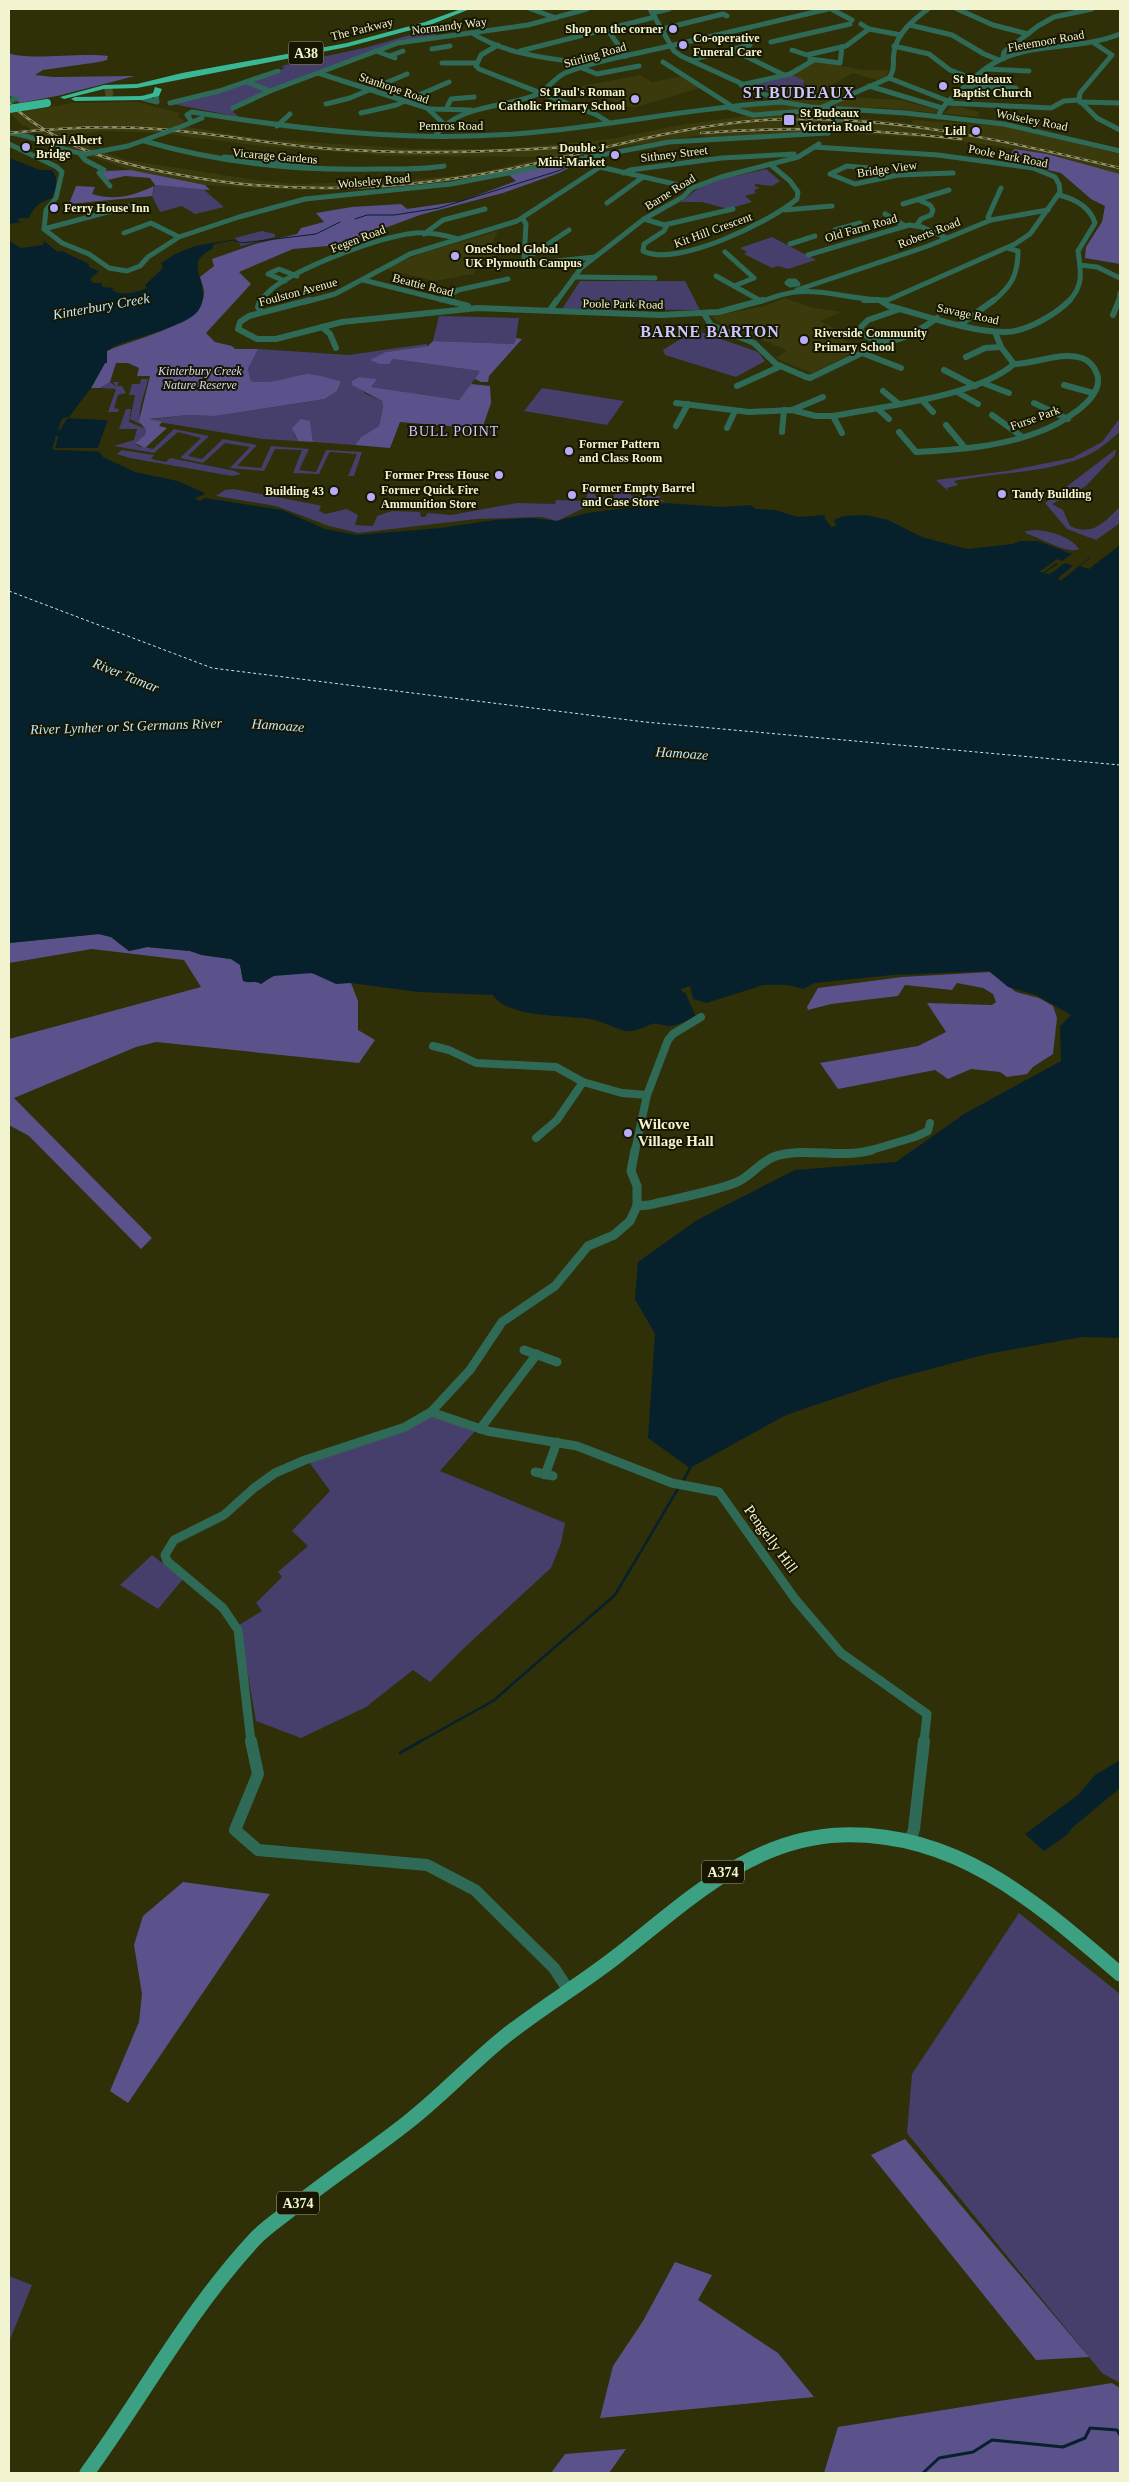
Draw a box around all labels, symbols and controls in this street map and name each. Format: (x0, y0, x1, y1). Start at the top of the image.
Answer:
street label: Normandy Way (411, 14, 487, 38)
street label: The Parkway (329, 15, 395, 43)
place label: Shop on the corner (565, 22, 664, 36)
marker: Shop on the corner (667, 23, 679, 35)
street label: Fletemoor Road (1007, 27, 1085, 55)
place label: Co-operative Funeral Care (693, 31, 762, 59)
street label: Stirling Road (562, 39, 628, 71)
marker: Co-operative Funeral Care (677, 39, 689, 51)
road number: A38 (288, 42, 324, 64)
street label: Stanhope Road (357, 69, 431, 107)
place label: St Budeaux Baptist Church (953, 72, 1032, 100)
marker: St Budeaux Baptist Church (937, 80, 949, 92)
district label: ST BUDEAUX (743, 84, 855, 101)
place label: St Paul's Roman Catholic Primary School (498, 85, 626, 113)
marker: St Paul's Roman Catholic Primary School (629, 93, 641, 105)
place label: St Budeaux Victoria Road (800, 106, 872, 134)
street label: Wolseley Road (995, 106, 1069, 134)
marker: St Budeaux Victoria Road (782, 113, 796, 127)
street label: Pemros Road (419, 119, 483, 133)
place label: Lidl (945, 124, 967, 138)
marker: Lidl (970, 125, 982, 137)
place label: Royal Albert Bridge (36, 133, 102, 161)
marker: Royal Albert Bridge (20, 141, 32, 153)
place label: Double J Mini-Market (538, 141, 605, 169)
street label: Poole Park Road (967, 141, 1049, 171)
street label: Sithney Street (640, 143, 709, 165)
street label: Vicarage Gardens (232, 145, 319, 167)
marker: Double J Mini-Market (609, 149, 621, 161)
street label: Bridge View (856, 158, 918, 180)
street label: Wolseley Road (337, 171, 411, 191)
street label: Barne Road (642, 171, 698, 213)
place label: Ferry House Inn (64, 201, 150, 215)
marker: Ferry House Inn (48, 202, 60, 214)
street label: Kit Hill Crescent (672, 209, 755, 251)
street label: Old Farm Road (823, 211, 899, 245)
street label: Roberts Road (896, 215, 962, 251)
street label: Fegen Road (329, 222, 387, 256)
place label: OneSchool Global UK Plymouth Campus (465, 242, 582, 270)
marker: OneSchool Global UK Plymouth Campus (449, 250, 461, 262)
street label: Beattie Road (391, 271, 455, 299)
street label: Foulston Avenue (257, 275, 339, 309)
water label: Kinterbury Creek (51, 290, 151, 323)
street label: Poole Park Road (583, 296, 663, 312)
street label: Savage Road (936, 301, 1000, 327)
district label: BARNE BARTON (640, 323, 780, 340)
place label: Riverside Community Primary School (814, 326, 927, 354)
marker: Riverside Community Primary School (798, 334, 810, 346)
park label: Kinterbury Creek Nature Reserve (157, 364, 243, 392)
street label: Furse Park (1008, 403, 1062, 433)
district label: BULL POINT (409, 424, 499, 439)
place label: Former Pattern and Class Room (579, 437, 662, 465)
marker: Former Pattern and Class Room (563, 445, 575, 457)
place label: Former Press House (385, 468, 490, 482)
marker: Former Press House (493, 469, 505, 481)
place label: Former Empty Barrel and Case Store (582, 481, 696, 509)
place label: Former Quick Fire Ammunition Store (381, 483, 479, 511)
place label: Building 43 (265, 484, 324, 498)
marker: Building 43 (328, 485, 340, 497)
place label: Tandy Building (1012, 487, 1091, 501)
marker: Tandy Building (996, 488, 1008, 500)
marker: Former Empty Barrel and Case Store (566, 489, 578, 501)
marker: Former Quick Fire Ammunition Store (365, 491, 377, 503)
water label: River Tamar (90, 655, 162, 696)
water label: River Lynher or St Germans River (29, 716, 223, 737)
water label: Hamoaze (250, 716, 305, 735)
water label: Hamoaze (654, 744, 709, 763)
place label: Wilcove Village Hall (638, 1116, 714, 1149)
marker: Wilcove Village Hall (622, 1127, 634, 1139)
street label: Pengelly Hill (741, 1502, 801, 1576)
road number: A374 (702, 1860, 744, 1884)
road number: A374 (277, 2192, 319, 2214)

